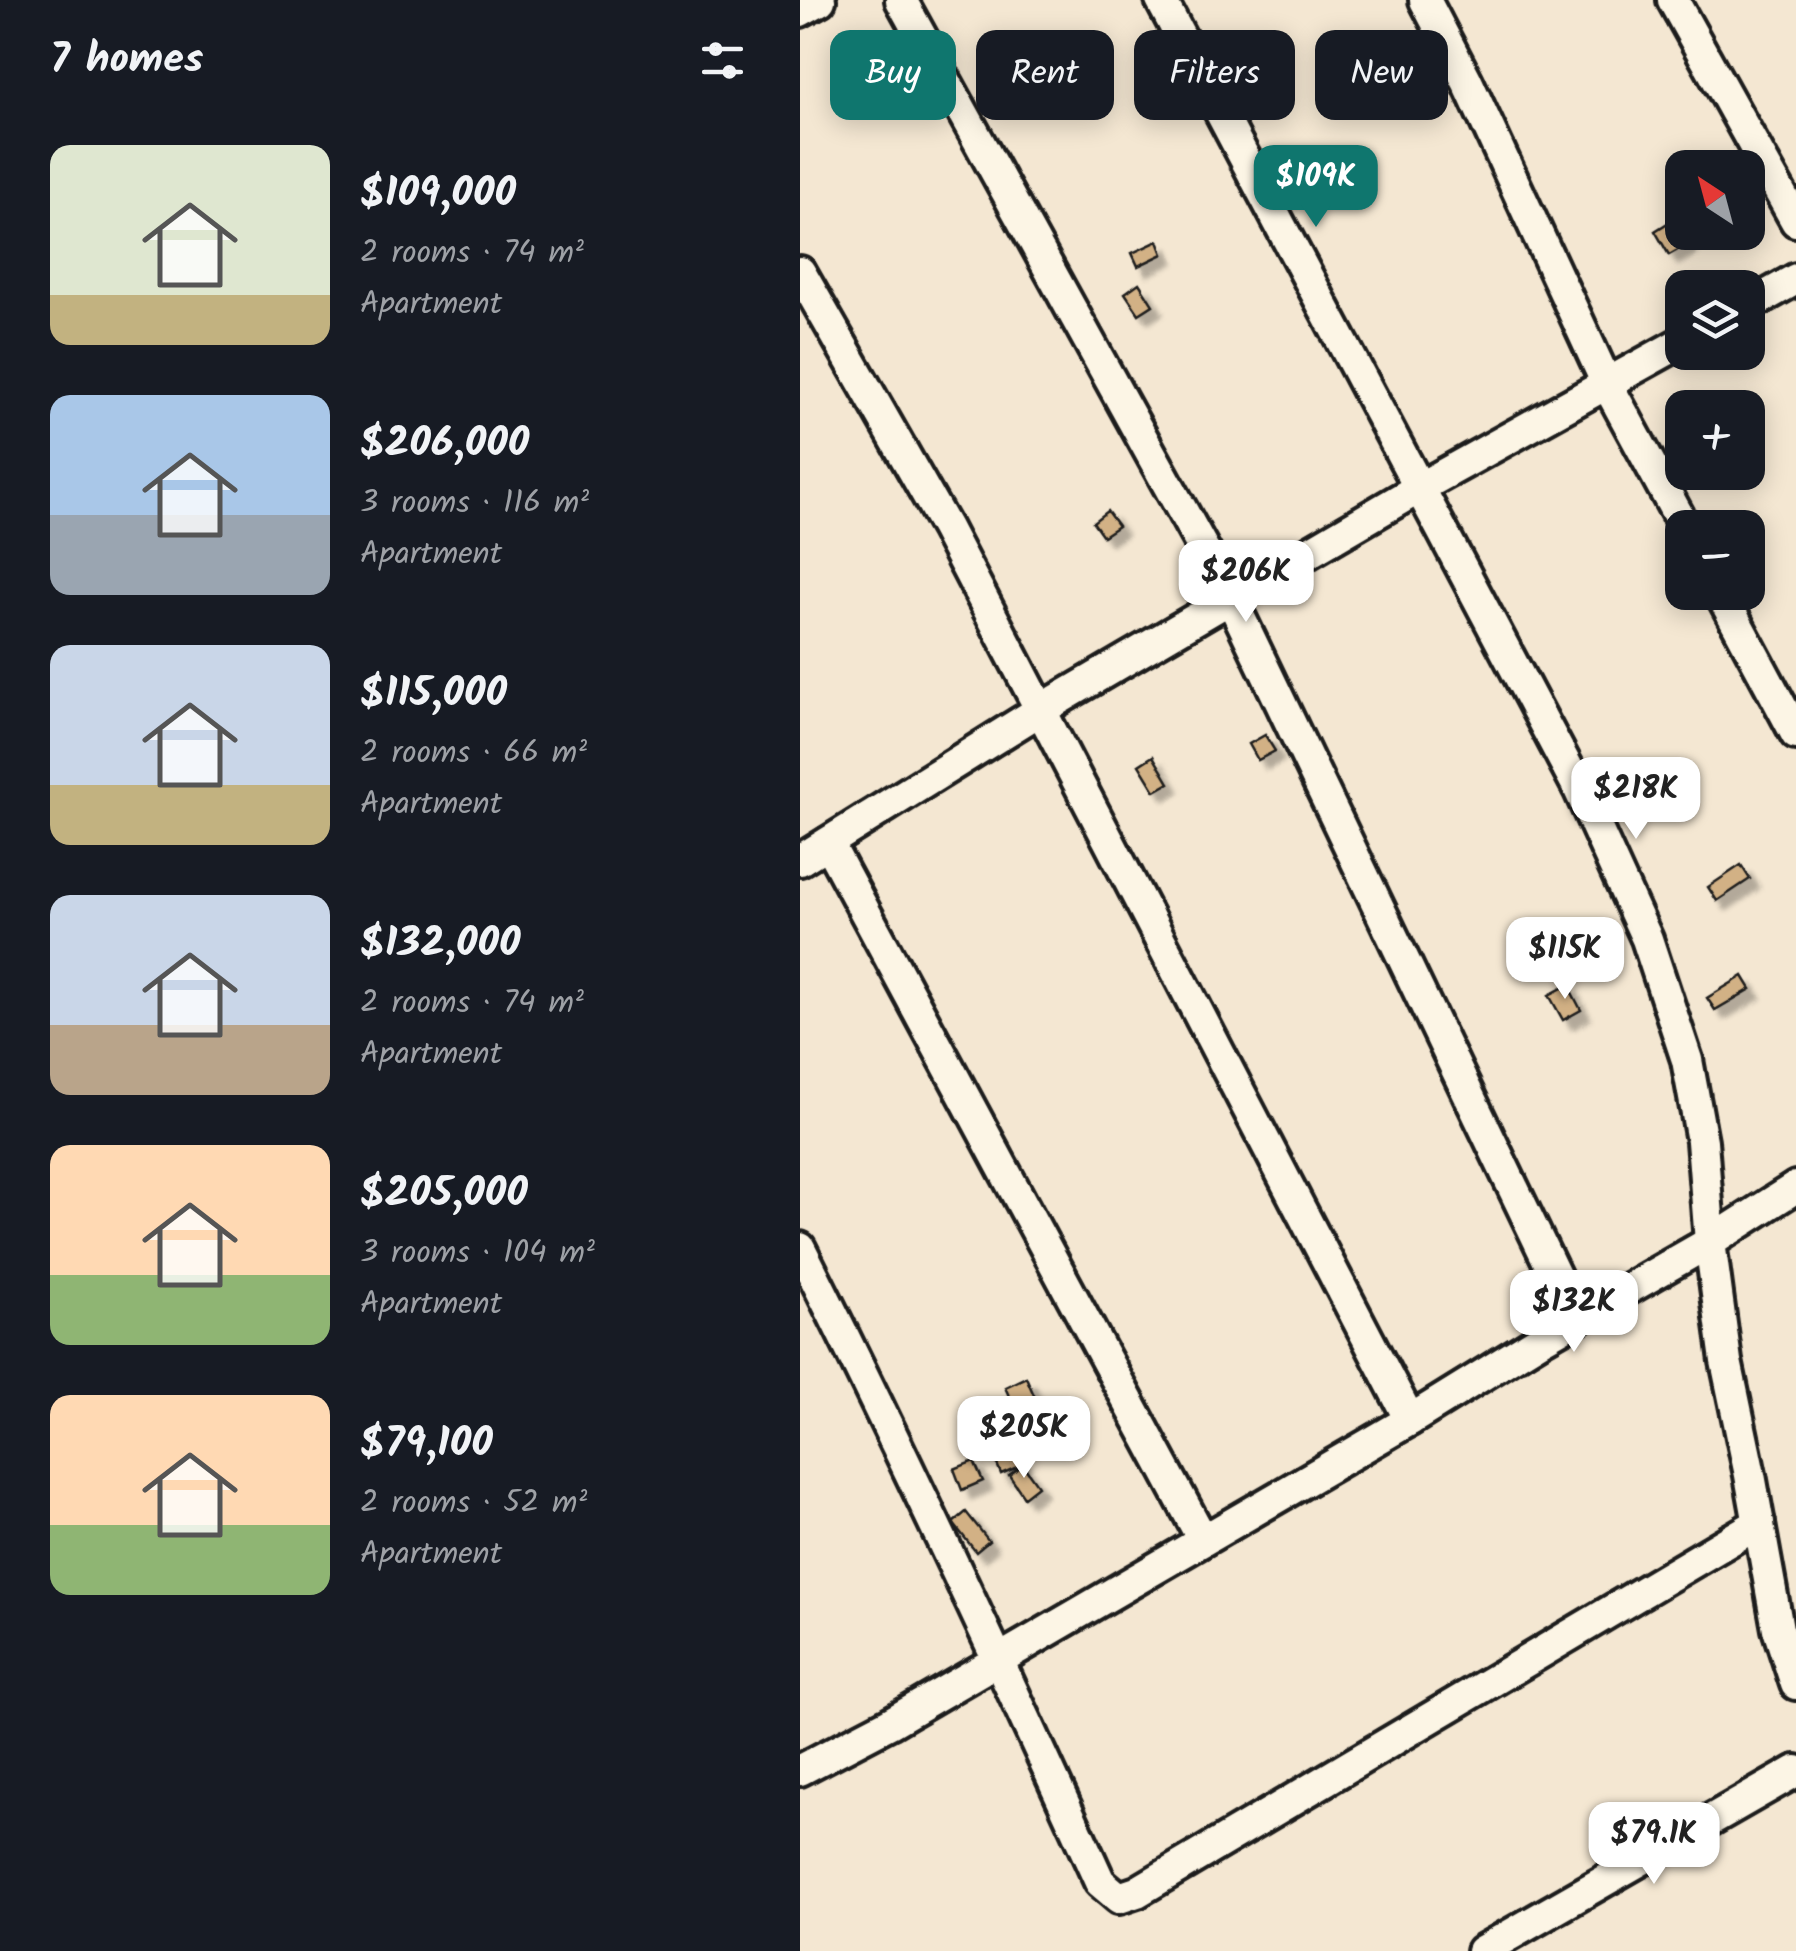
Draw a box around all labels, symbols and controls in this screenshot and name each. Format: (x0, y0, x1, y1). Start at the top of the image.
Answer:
text: 7 homes (50, 27, 203, 94)
chip: Buy (830, 30, 956, 120)
chip: Rent (976, 30, 1114, 120)
chip: Filters (1134, 30, 1295, 120)
chip: New (1315, 30, 1448, 120)
icon: filters (695, 33, 750, 88)
pin: $109K (1246, 145, 1386, 230)
north arrow (1665, 150, 1765, 250)
map controls (1665, 150, 1765, 610)
text: $109K (1276, 152, 1356, 203)
text: $109,000 (360, 161, 516, 228)
icon: home (130, 185, 250, 305)
text: 2 rooms · 74 m² (360, 228, 584, 279)
button: layers (1665, 270, 1765, 370)
text: Apartment (360, 279, 502, 330)
button: + (1665, 390, 1765, 490)
text: $206,000 (360, 411, 529, 478)
icon: home (130, 435, 250, 555)
text: 3 rooms · 116 m² (360, 478, 589, 529)
button: − (1665, 510, 1765, 610)
text: Apartment (360, 529, 502, 580)
pin: $206K (1176, 540, 1316, 625)
text: $206K (1201, 547, 1291, 598)
text: $115,000 (360, 661, 507, 728)
icon: home (130, 685, 250, 805)
text: 2 rooms · 66 m² (360, 728, 587, 779)
pin: $218K (1566, 757, 1706, 842)
text: $218K (1593, 764, 1679, 815)
text: Apartment (360, 779, 502, 830)
text: $132,000 (360, 911, 521, 978)
pin: $115K (1495, 917, 1635, 1002)
text: $115K (1528, 924, 1602, 975)
icon: home (130, 935, 250, 1055)
text: 2 rooms · 74 m² (360, 978, 584, 1029)
text: Apartment (360, 1029, 502, 1080)
text: $205,000 (360, 1161, 528, 1228)
icon: home (130, 1185, 250, 1305)
text: 3 rooms · 104 m² (360, 1228, 595, 1279)
pin: $132K (1504, 1270, 1644, 1355)
text: $132K (1532, 1277, 1616, 1328)
text: Apartment (360, 1279, 502, 1330)
pin: $205K (954, 1396, 1094, 1481)
text: $205K (979, 1403, 1069, 1454)
text: $79,100 (360, 1411, 493, 1478)
icon: home (130, 1435, 250, 1555)
text: 2 rooms · 52 m² (360, 1478, 587, 1529)
text: Apartment (360, 1529, 502, 1580)
pin: $79.1K (1573, 1802, 1735, 1887)
text: $79.1K (1611, 1809, 1697, 1860)

